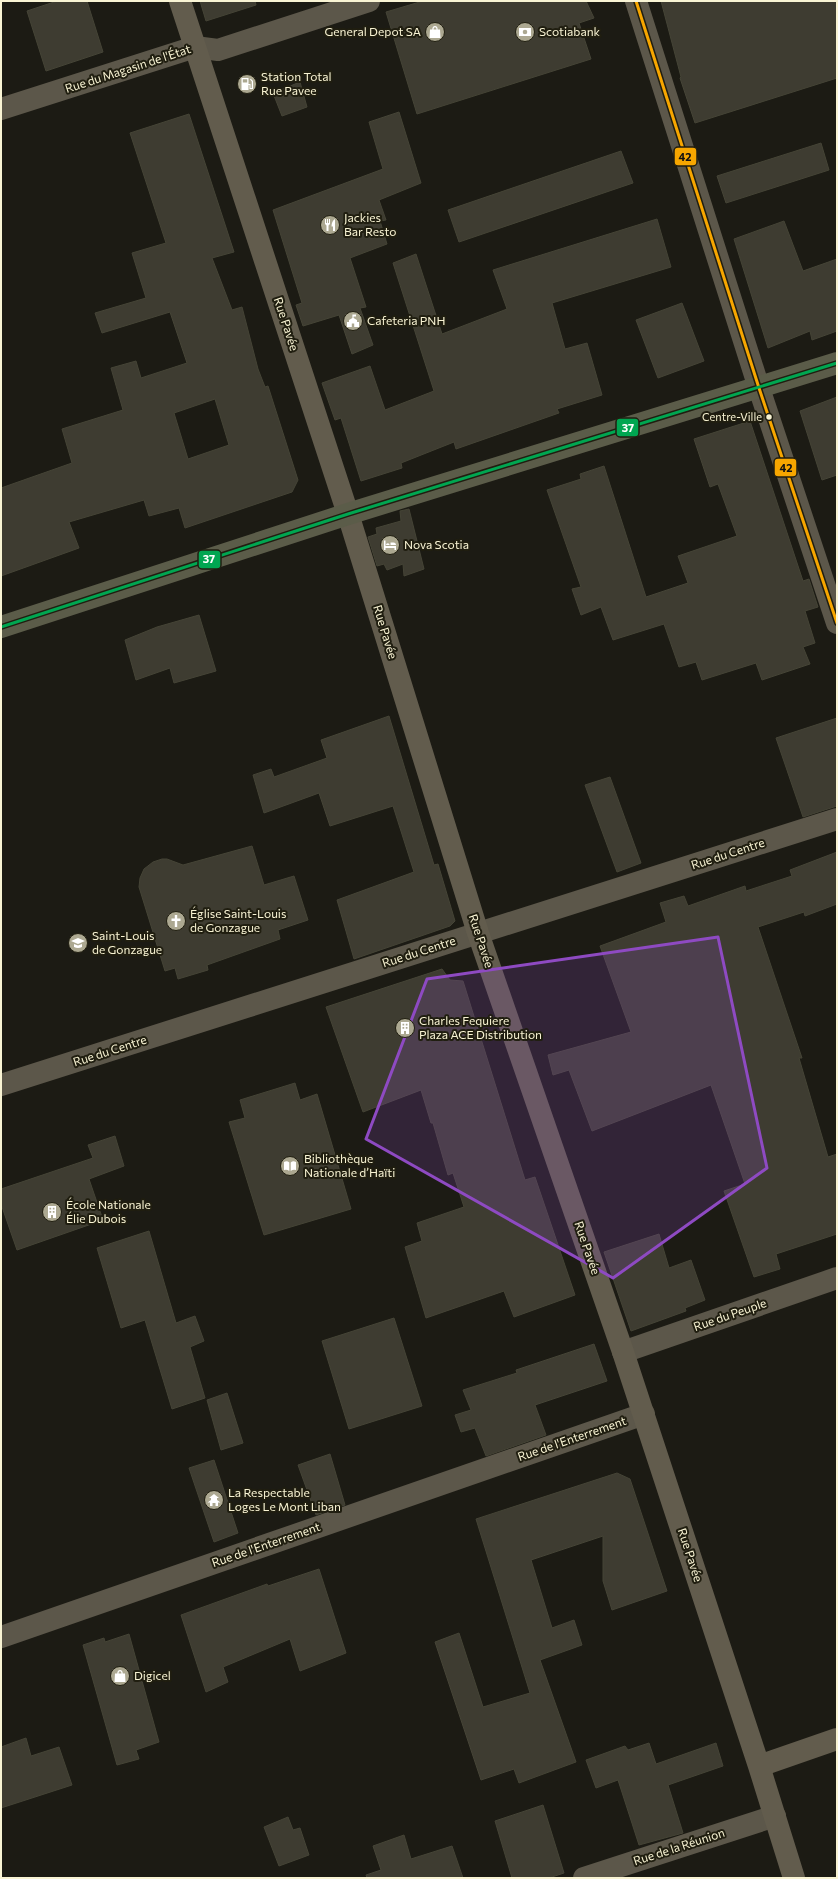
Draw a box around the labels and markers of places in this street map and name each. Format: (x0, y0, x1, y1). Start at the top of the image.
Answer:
shop icon: General Depot SA (424, 21, 446, 43)
bank icon: Scotiabank (514, 21, 536, 43)
place label: General Depot SA (324, 24, 421, 38)
place label: Scotiabank (539, 24, 601, 38)
place label: Station Total Rue Pavee (261, 69, 332, 97)
fuel station icon: Station Total Rue Pavee (236, 73, 258, 95)
place label: Jackies Bar Resto (344, 210, 397, 238)
restaurant icon: Jackies Bar Resto (319, 214, 341, 236)
public building icon: Cafeteria PNH (342, 310, 364, 332)
place label: Cafeteria PNH (367, 313, 445, 327)
place label: Centre-Ville (702, 410, 762, 423)
marker: Centre-Ville (764, 412, 774, 422)
hotel icon: Nova Scotia (379, 534, 401, 556)
place label: Nova Scotia (404, 537, 469, 551)
place label: Église Saint-Louis de Gonzague (190, 906, 286, 934)
church icon: Église Saint-Louis de Gonzague (165, 910, 187, 932)
place label: Saint-Louis de Gonzague (92, 928, 162, 956)
school or university icon: Saint-Louis de Gonzague (67, 932, 89, 954)
place label: Charles Fequiere Plaza ACE Distribution (419, 1013, 542, 1041)
building icon: Charles Fequiere Plaza ACE Distribution (394, 1017, 416, 1039)
place label: Bibliothèque Nationale d’Haïti (304, 1151, 395, 1179)
library icon: Bibliothèque Nationale d’Haïti (279, 1155, 301, 1177)
place label: École Nationale Élie Dubois (66, 1197, 151, 1225)
building icon: École Nationale Élie Dubois (41, 1201, 63, 1223)
place label: La Respectable Loges Le Mont Liban (228, 1485, 341, 1513)
temple icon: La Respectable Loges Le Mont Liban (203, 1489, 225, 1511)
shop icon: Digicel (109, 1665, 131, 1687)
place label: Digicel (134, 1668, 171, 1682)

